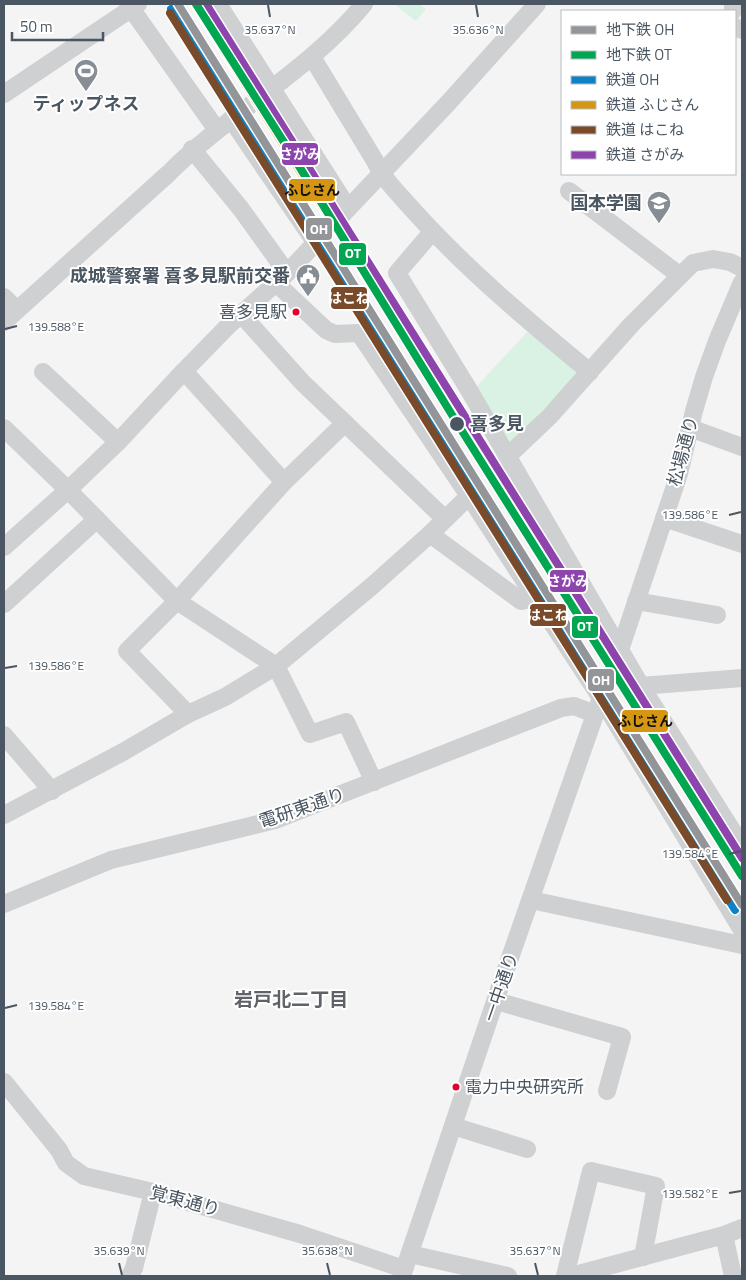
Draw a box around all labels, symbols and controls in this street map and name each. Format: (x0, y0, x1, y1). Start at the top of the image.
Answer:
scale bar (12, 10, 104, 42)
legend (561, 10, 736, 175)
text: 50 m (20, 15, 53, 38)
text: 地下鉄 OH (606, 18, 674, 41)
text: 35.637°N (244, 20, 296, 39)
text: 35.636°N (452, 20, 504, 39)
text: 地下鉄 OT (606, 43, 672, 66)
sports icon: ティップネス (73, 58, 99, 92)
text: 鉄道 OH (606, 68, 659, 91)
place label: ティップネス (33, 90, 139, 117)
text: 鉄道 ふじさん (606, 93, 699, 116)
text: 鉄道 はこね (606, 118, 684, 141)
line badge: さがみ (281, 142, 319, 166)
text: さがみ (279, 143, 321, 164)
text: 鉄道 さがみ (606, 143, 684, 166)
line badge: ふじさん (288, 178, 336, 202)
text: ふじさん (284, 179, 340, 200)
place label: 国本学園 (570, 189, 642, 216)
school or university icon: 国本学園 (646, 190, 672, 224)
line badge: OH (305, 217, 333, 241)
text: OH (310, 218, 328, 239)
line badge: OT (338, 242, 367, 266)
text: OT (345, 242, 362, 263)
place label: 成城警察署 喜多見駅前交番 (70, 262, 290, 289)
public building icon: 成城警察署 喜多見駅前交番 (295, 263, 321, 297)
line badge: はこね (330, 286, 368, 310)
text: はこね (328, 287, 370, 308)
place label: 喜多見駅 (219, 299, 287, 325)
marker: 喜多見駅 (291, 307, 301, 317)
text: 139.588°E (28, 317, 84, 336)
place label: 喜多見 (470, 410, 524, 437)
street label: 松場通り (660, 413, 705, 489)
marker: 喜多見 (448, 415, 466, 433)
text: 139.586°E (662, 505, 718, 524)
line badge: さがみ (549, 569, 587, 593)
text: さがみ (547, 570, 589, 591)
line badge: はこね (529, 603, 567, 627)
text: はこね (527, 604, 569, 625)
line badge: OT (571, 615, 599, 639)
text: OT (577, 615, 594, 636)
text: 139.586°E (28, 656, 84, 675)
line badge: OH (587, 668, 615, 692)
text: OH (592, 669, 610, 690)
line badge: ふじさん (621, 709, 669, 733)
text: ふじさん (617, 710, 673, 731)
street label: 電研東通り (255, 780, 349, 835)
text: 139.584°E (662, 844, 718, 863)
street label: 一中通り (476, 948, 525, 1025)
district label: 岩戸北二丁目 (234, 984, 348, 1013)
text: 139.584°E (28, 996, 84, 1015)
place label: 電力中央研究所 (465, 1074, 584, 1100)
marker: 電力中央研究所 (451, 1082, 461, 1092)
street label: 覚東通り (147, 1178, 223, 1223)
text: 139.582°E (662, 1184, 718, 1203)
text: 35.639°N (93, 1241, 145, 1260)
text: 35.638°N (301, 1241, 353, 1260)
text: 35.637°N (509, 1241, 561, 1260)

